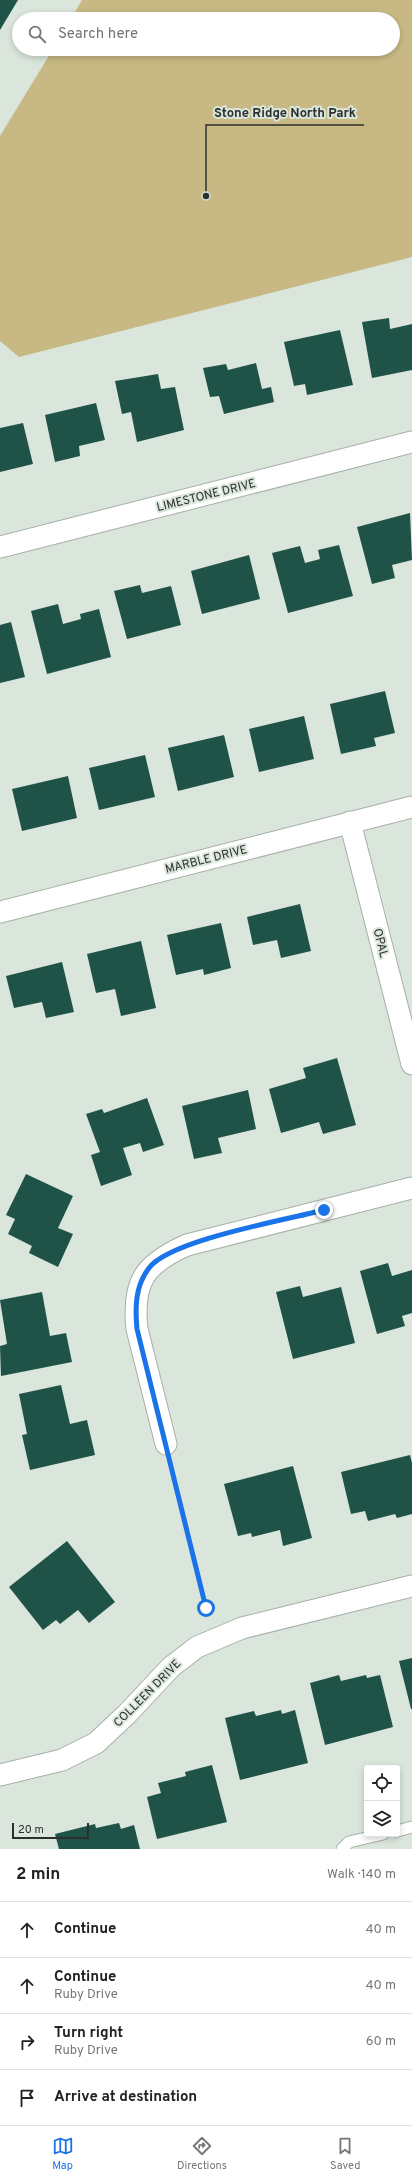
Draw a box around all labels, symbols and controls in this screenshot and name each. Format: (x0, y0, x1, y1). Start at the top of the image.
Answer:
search box (12, 12, 400, 56)
icon: search (26, 23, 48, 45)
text: Search here (58, 25, 138, 44)
callout: Stone Ridge North Park (206, 100, 364, 125)
text: Stone Ridge North Park (214, 106, 356, 122)
street label: LIMESTONE DRIVE (155, 476, 257, 516)
street label: MARBLE DRIVE (164, 842, 249, 878)
street label: OPAL (369, 927, 391, 960)
route end (315, 1201, 333, 1219)
route start (197, 1599, 215, 1617)
street label: COLLEEN DRIVE (110, 1656, 185, 1731)
map controls (364, 1765, 400, 1837)
button: locate (364, 1765, 400, 1801)
button: layers (364, 1801, 400, 1837)
scale bar (12, 1821, 89, 1840)
text: 20 m (18, 1823, 44, 1837)
text: 2 min (16, 1864, 60, 1886)
text: Walk · 140 m (327, 1867, 396, 1883)
icon: ahead (16, 1919, 38, 1941)
text: Continue (54, 1920, 116, 1939)
text: 40 m (366, 1922, 396, 1938)
text: Continue (54, 1968, 116, 1987)
icon: ahead (16, 1975, 38, 1997)
text: 40 m (366, 1978, 396, 1994)
text: Ruby Drive (54, 1987, 118, 2003)
text: Turn right (54, 2024, 123, 2043)
icon: right (16, 2031, 38, 2053)
text: 60 m (366, 2034, 396, 2050)
text: Ruby Drive (54, 2043, 118, 2059)
icon: arrive (16, 2087, 38, 2109)
text: Arrive at destination (54, 2088, 197, 2107)
tab: Map (52, 2135, 74, 2173)
tab: Directions (177, 2135, 227, 2173)
tab: Saved (330, 2135, 360, 2173)

